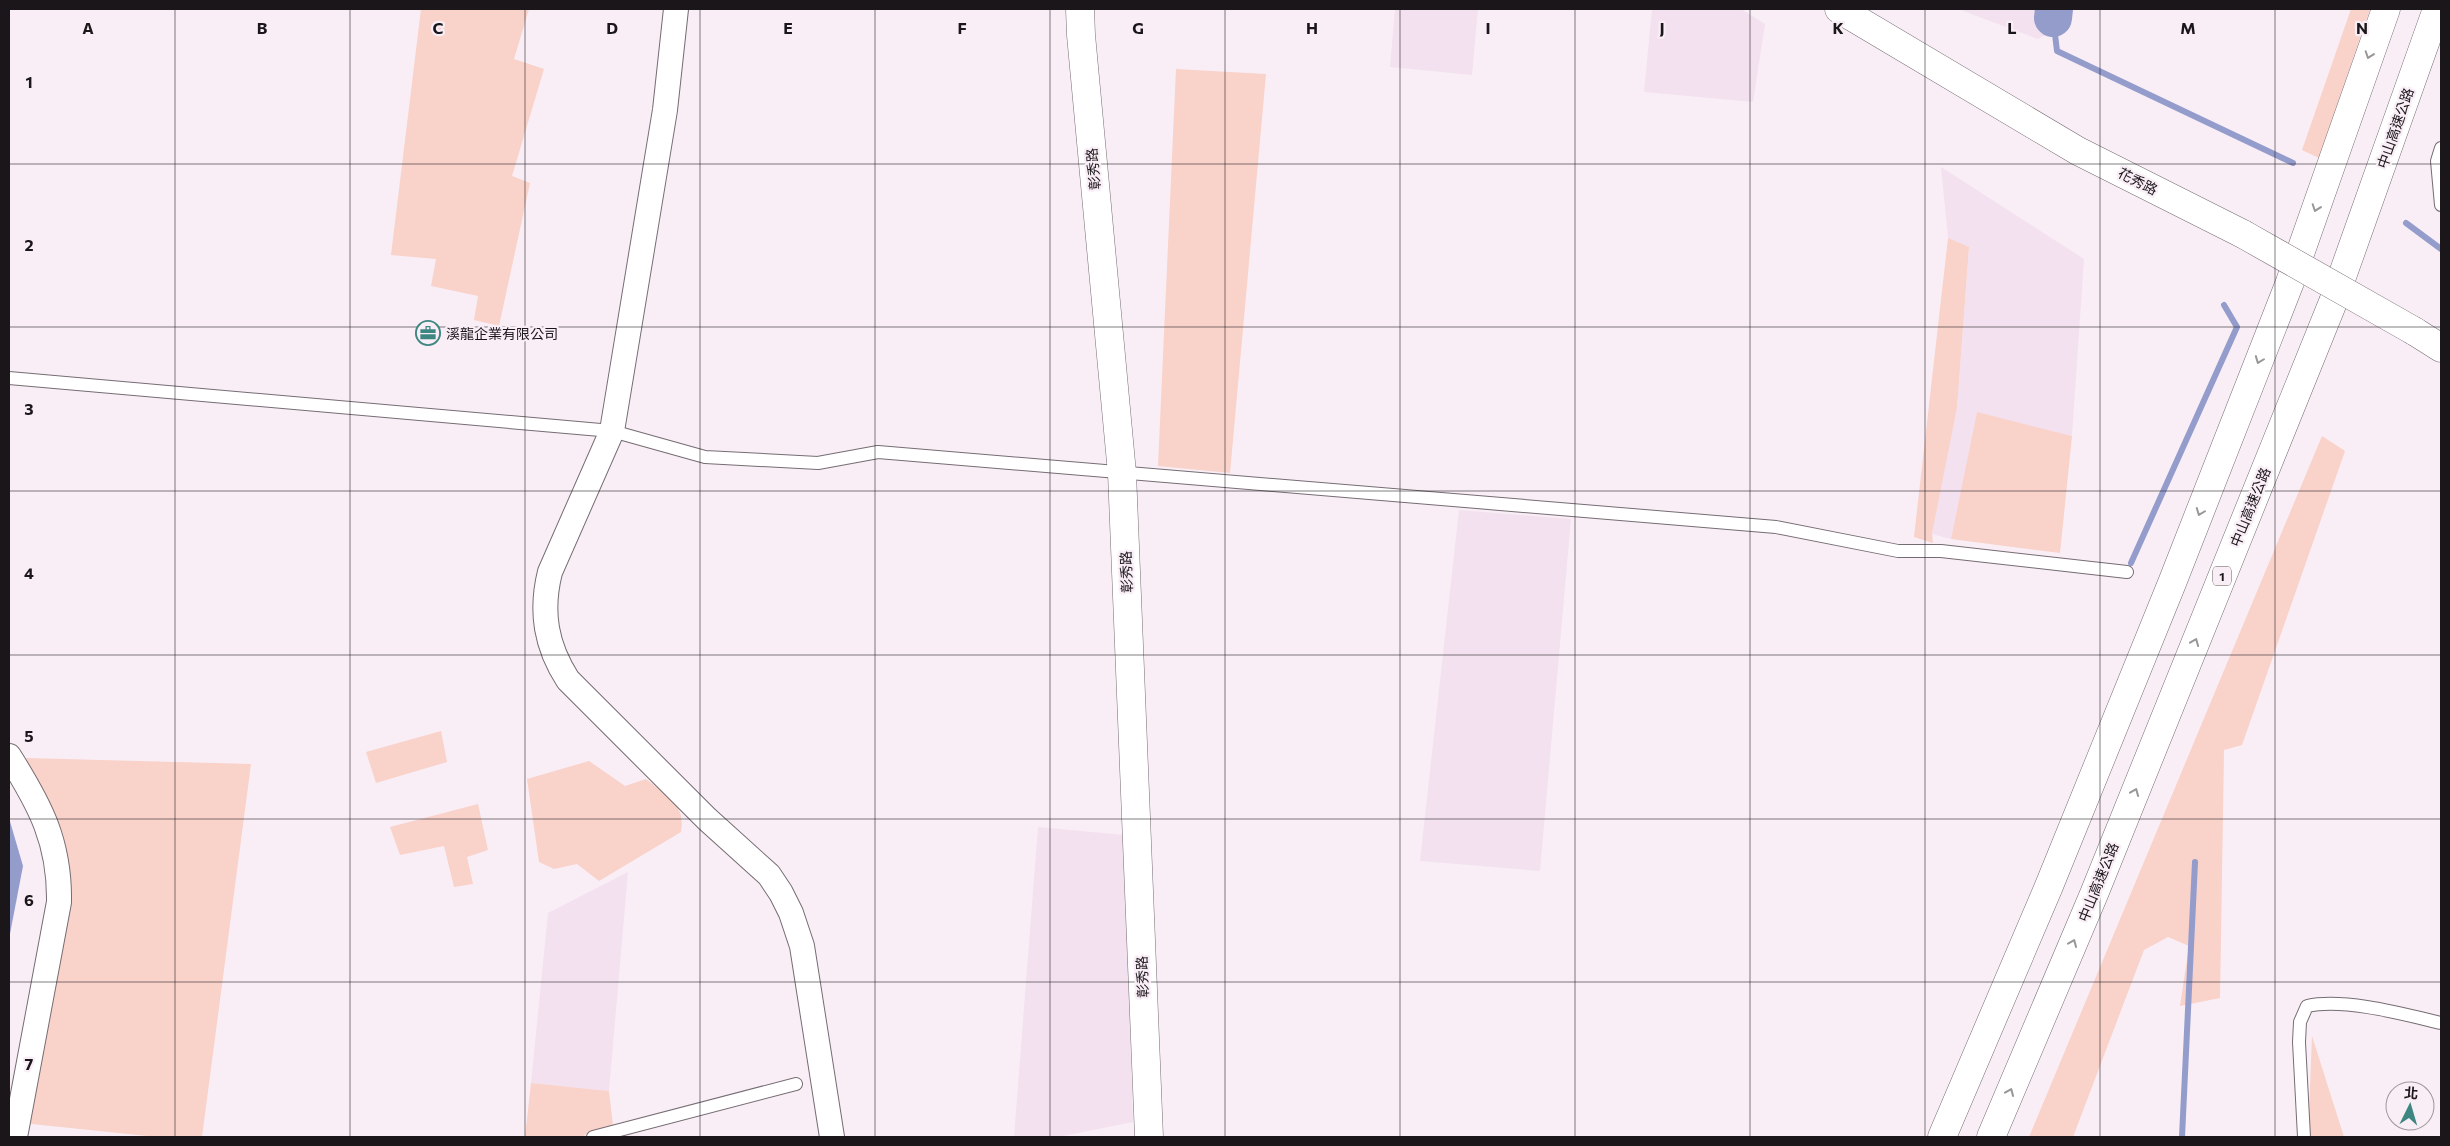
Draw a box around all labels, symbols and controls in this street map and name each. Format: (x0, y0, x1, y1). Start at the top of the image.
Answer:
text: A (82, 18, 94, 37)
text: B (257, 18, 268, 37)
text: C (433, 18, 444, 37)
text: D (606, 18, 618, 37)
text: E (783, 18, 793, 37)
text: F (957, 18, 967, 37)
text: G (1132, 18, 1144, 37)
text: H (1306, 18, 1318, 37)
text: I (1485, 18, 1491, 37)
text: J (1659, 18, 1665, 37)
text: K (1832, 18, 1844, 37)
text: L (2007, 18, 2017, 37)
text: M (2180, 18, 2196, 37)
text: N (2356, 18, 2368, 37)
one-way arrow (2365, 50, 2375, 59)
text: 1 (25, 72, 33, 91)
street label: 中山高速公路 (2373, 86, 2417, 170)
street label: 彰秀路 (1083, 147, 1103, 191)
street label: 花秀路 (2115, 164, 2161, 198)
one-way arrow (2312, 203, 2322, 212)
text: 2 (24, 235, 34, 254)
office icon: 溪龍企業有限公司 (415, 320, 441, 346)
place label: 溪龍企業有限公司 (446, 325, 558, 342)
one-way arrow (2255, 356, 2265, 364)
text: 3 (24, 399, 34, 418)
street label: 中山高速公路 (2226, 465, 2274, 549)
one-way arrow (2196, 507, 2206, 516)
street label: 彰秀路 (1117, 551, 1135, 593)
text: 4 (24, 563, 34, 582)
road number: 1 (2213, 566, 2231, 586)
one-way arrow (2190, 638, 2200, 646)
text: 5 (24, 726, 34, 745)
one-way arrow (2128, 788, 2139, 797)
street label: 中山高速公路 (2074, 840, 2122, 924)
text: 6 (24, 890, 34, 909)
one-way arrow (2067, 939, 2077, 948)
street label: 彰秀路 (1133, 956, 1151, 998)
text: 7 (25, 1054, 34, 1073)
north arrow (2385, 1081, 2435, 1131)
text: 北 (2403, 1083, 2419, 1102)
one-way arrow (2003, 1088, 2014, 1097)

